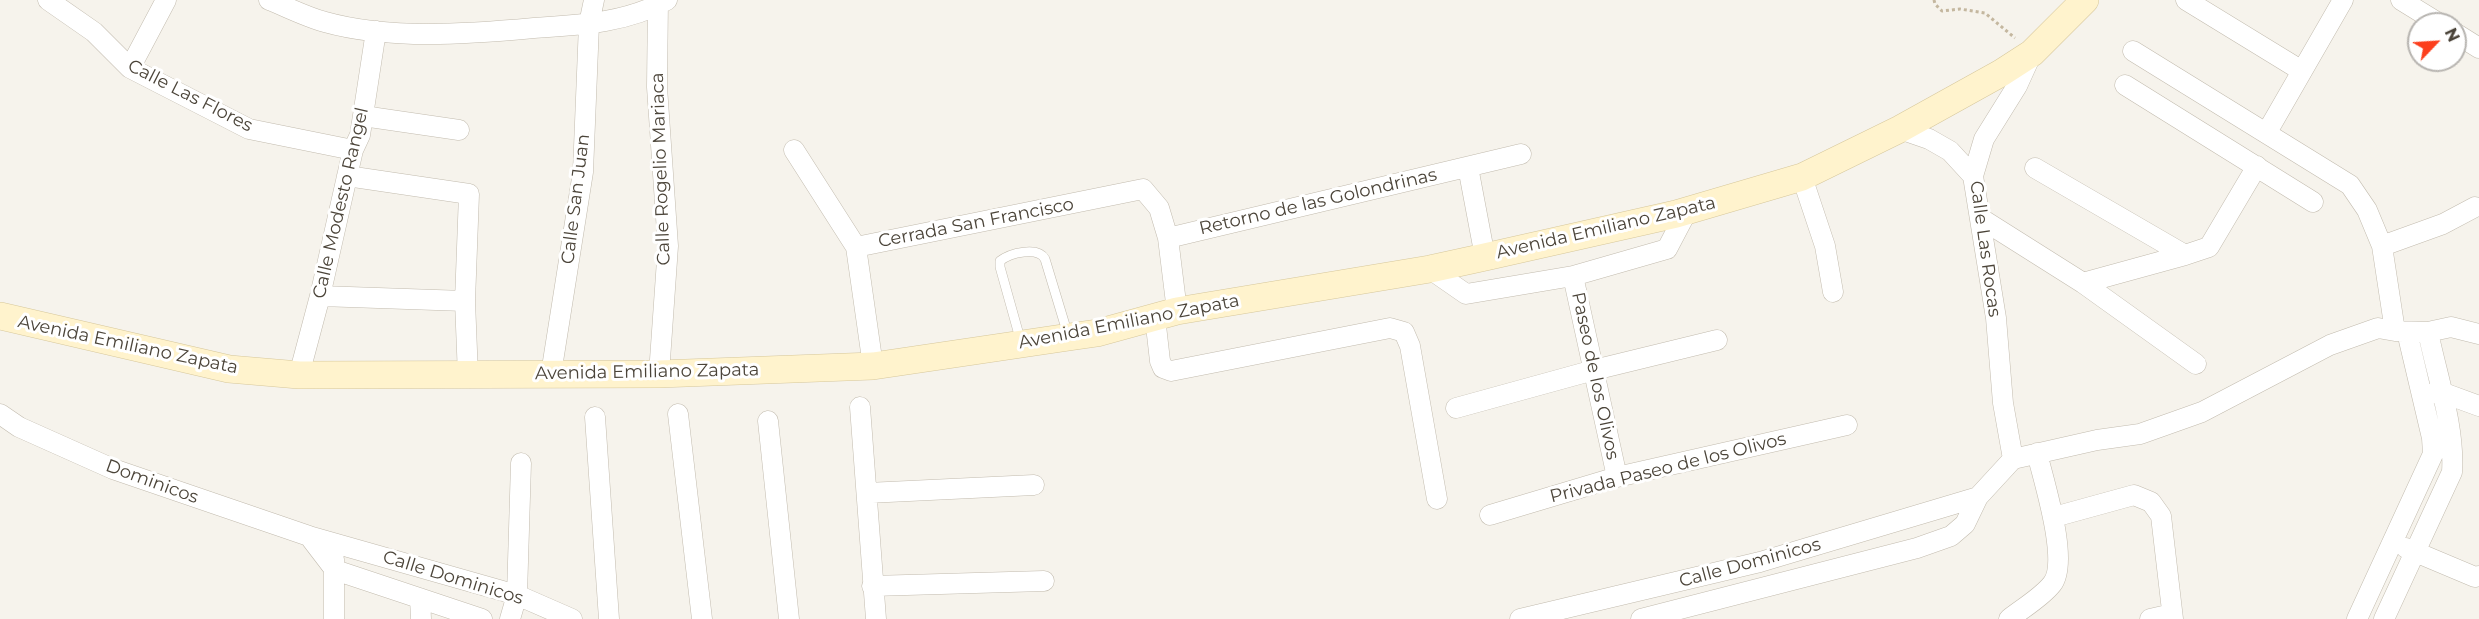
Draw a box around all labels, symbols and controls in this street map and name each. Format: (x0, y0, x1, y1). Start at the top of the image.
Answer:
north arrow (2407, 12, 2467, 72)
text: N (2441, 25, 2463, 45)
street label: Calle Las Flores (124, 55, 256, 137)
street label: Calle Rogelio Mariaca (647, 72, 675, 266)
street label: Calle Modesto Rangel (308, 105, 374, 301)
street label: Calle San Juan (557, 133, 595, 265)
street label: Retorno de las Golondrinas (1197, 164, 1439, 240)
street label: Calle Las Rocas (1965, 180, 2005, 318)
street label: Avenida Emiliano Zapata (1494, 192, 1718, 264)
street label: Cerrada San Francisco (876, 193, 1076, 253)
street label: Avenida Emiliano Zapata (1017, 290, 1241, 354)
street label: Paseo de los Olivos (1567, 290, 1623, 462)
street label: Avenida Emiliano Zapata (16, 311, 240, 379)
street label: Avenida Emiliano Zapata (535, 359, 759, 385)
street label: Privada Paseo de los Olivos (1548, 428, 1788, 508)
street label: Dominicos (103, 455, 201, 509)
street label: Calle Dominicos (1677, 534, 1823, 592)
street label: Calle Dominicos (380, 546, 526, 610)

